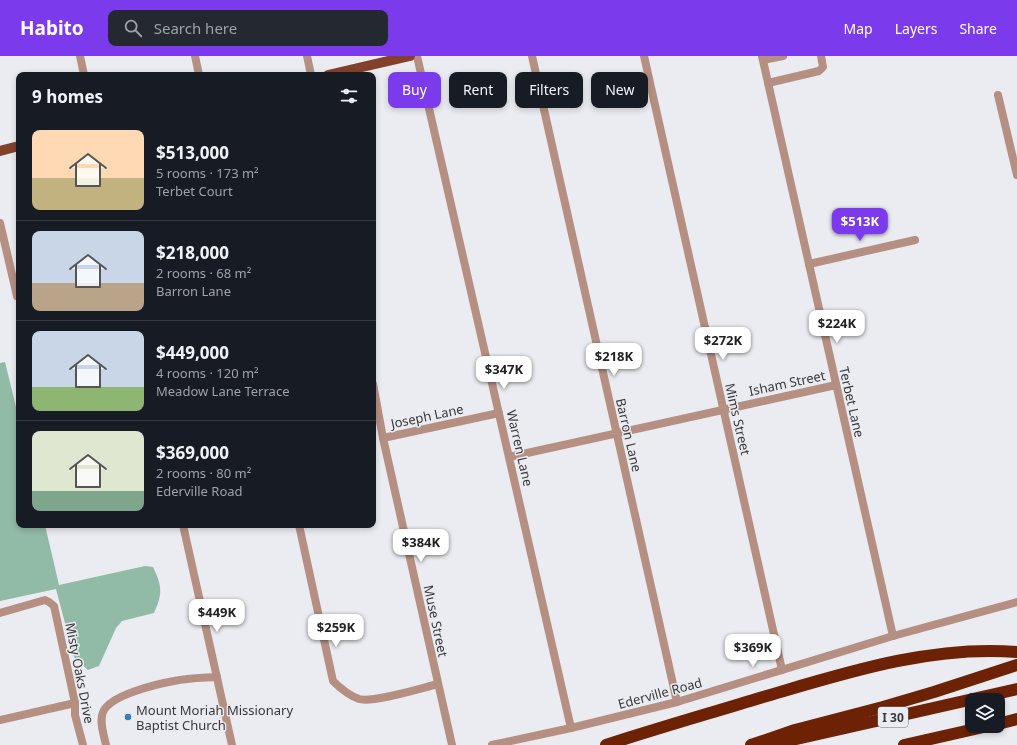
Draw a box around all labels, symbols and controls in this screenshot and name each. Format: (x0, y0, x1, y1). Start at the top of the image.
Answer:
search box (108, 10, 388, 46)
text: Habito (20, 15, 84, 41)
icon: search (122, 17, 144, 39)
text: Search here (154, 18, 237, 38)
text: Map (844, 19, 873, 38)
text: Layers (895, 19, 937, 38)
text: Share (959, 19, 997, 38)
chip: Buy (388, 72, 441, 108)
chip: Rent (449, 72, 507, 108)
chip: Filters (515, 72, 583, 108)
chip: New (591, 72, 648, 108)
text: 9 homes (32, 85, 103, 108)
icon: filters (338, 85, 360, 107)
text: $513,000 (156, 141, 229, 164)
icon: home (64, 146, 112, 194)
text: 5 rooms · 173 m² (156, 164, 259, 182)
text: Terbet Court (156, 182, 233, 200)
pin: $513K (832, 208, 888, 242)
text: $513K (841, 212, 879, 230)
text: $218,000 (156, 241, 229, 264)
icon: home (64, 247, 112, 295)
text: 2 rooms · 68 m² (156, 264, 251, 282)
text: Barron Lane (156, 282, 231, 300)
pin: $224K (809, 310, 865, 344)
text: $224K (818, 314, 856, 332)
pin: $272K (695, 327, 751, 361)
text: $272K (704, 331, 742, 349)
text: $449,000 (156, 341, 229, 364)
pin: $218K (586, 343, 642, 377)
icon: home (64, 347, 112, 395)
text: $218K (595, 347, 633, 365)
pin: $347K (476, 356, 532, 390)
text: $347K (485, 360, 523, 378)
text: 4 rooms · 120 m² (156, 364, 259, 382)
street label: Terbet Lane (835, 365, 869, 439)
street label: Isham Street (747, 366, 827, 400)
street label: Mims Street (721, 381, 755, 457)
text: Meadow Lane Terrace (156, 382, 289, 400)
street label: Barron Lane (612, 396, 646, 474)
street label: Joseph Lane (387, 400, 465, 433)
street label: Warren Lane (502, 408, 538, 488)
text: $369,000 (156, 441, 229, 464)
icon: home (64, 447, 112, 495)
text: 2 rooms · 80 m² (156, 464, 251, 482)
text: Ederville Road (156, 482, 243, 500)
pin: $384K (393, 529, 449, 563)
text: $384K (402, 533, 440, 551)
street label: Muse Street (420, 583, 452, 659)
pin: $449K (189, 599, 245, 633)
text: $449K (198, 603, 236, 621)
pin: $259K (308, 614, 364, 648)
text: $259K (317, 618, 355, 636)
street label: Misty Oaks Drive (61, 621, 99, 725)
pin: $369K (725, 634, 781, 668)
text: $369K (734, 638, 772, 656)
street label: Ederville Road (616, 673, 704, 713)
map controls (965, 693, 1005, 733)
button: layers (965, 693, 1005, 733)
place label: Mount Moriah Missionary Baptist Church (136, 701, 293, 734)
road number: I 30 (878, 707, 908, 727)
marker: Mount Moriah Missionary Baptist Church (123, 712, 133, 722)

